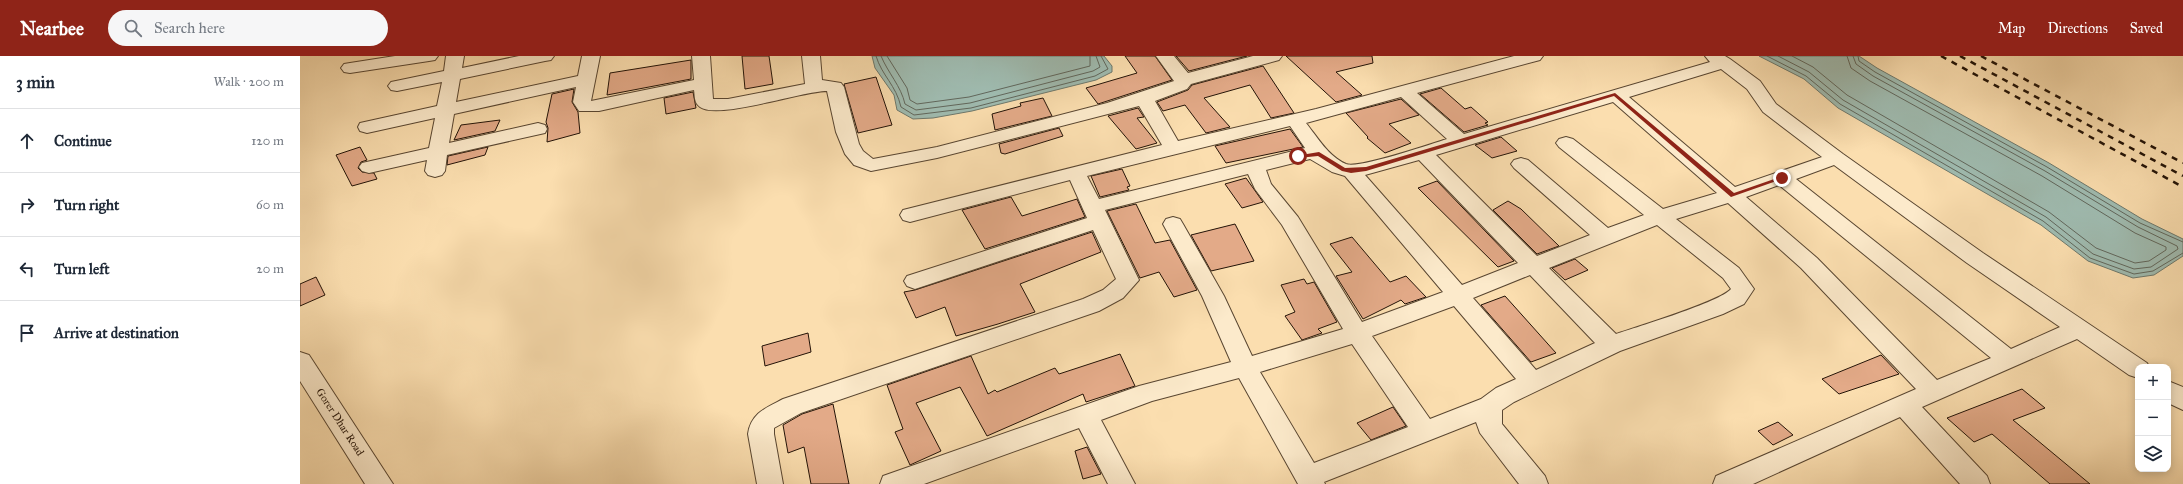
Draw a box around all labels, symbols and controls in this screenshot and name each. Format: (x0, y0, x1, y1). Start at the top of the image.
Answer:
search box (108, 10, 388, 46)
text: Nearbee (20, 17, 84, 40)
icon: search (122, 17, 144, 39)
text: Search here (154, 19, 225, 37)
text: Map (1998, 20, 2025, 37)
text: Directions (2047, 20, 2108, 37)
text: Saved (2130, 20, 2163, 37)
text: 3 min (16, 72, 55, 93)
text: Walk · 200 m (214, 74, 284, 90)
icon: ahead (16, 130, 38, 152)
text: Continue (54, 132, 112, 150)
text: 120 m (251, 133, 284, 149)
route start (1289, 147, 1307, 165)
route end (1773, 169, 1791, 187)
icon: right (16, 194, 38, 216)
text: Turn right (54, 196, 119, 214)
text: 60 m (256, 197, 284, 213)
icon: left (16, 258, 38, 280)
text: Turn left (54, 260, 110, 278)
text: 20 m (256, 261, 284, 277)
icon: arrive (16, 322, 38, 344)
text: Arrive at destination (54, 324, 179, 342)
map controls (2135, 364, 2171, 472)
button: + (2135, 364, 2171, 400)
street label: Gorer Dhar Road (313, 386, 367, 459)
button: − (2135, 400, 2171, 436)
button: layers (2135, 436, 2171, 472)

